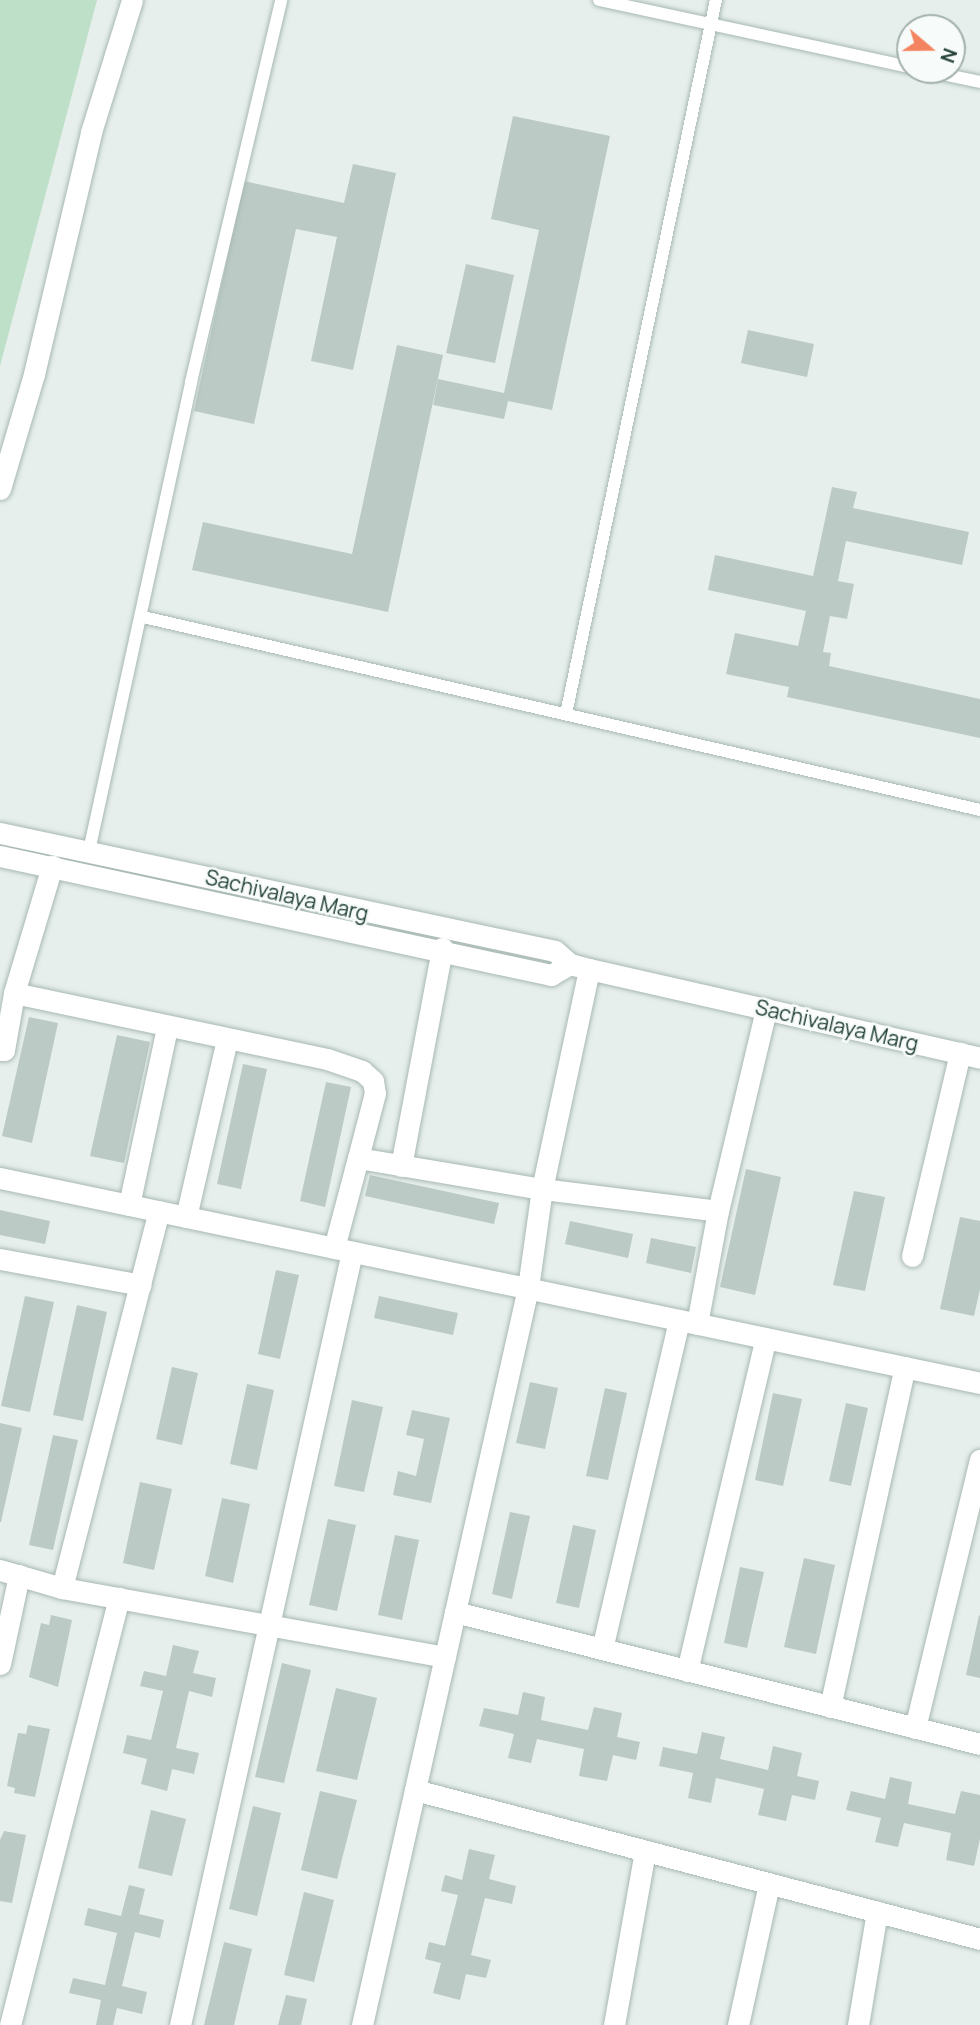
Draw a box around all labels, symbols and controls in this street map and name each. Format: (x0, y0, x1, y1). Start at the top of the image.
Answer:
north arrow (896, 14, 966, 84)
text: N (934, 45, 963, 66)
street label: Sachivalaya Marg (203, 864, 371, 926)
street label: Sachivalaya Marg (753, 994, 921, 1056)

